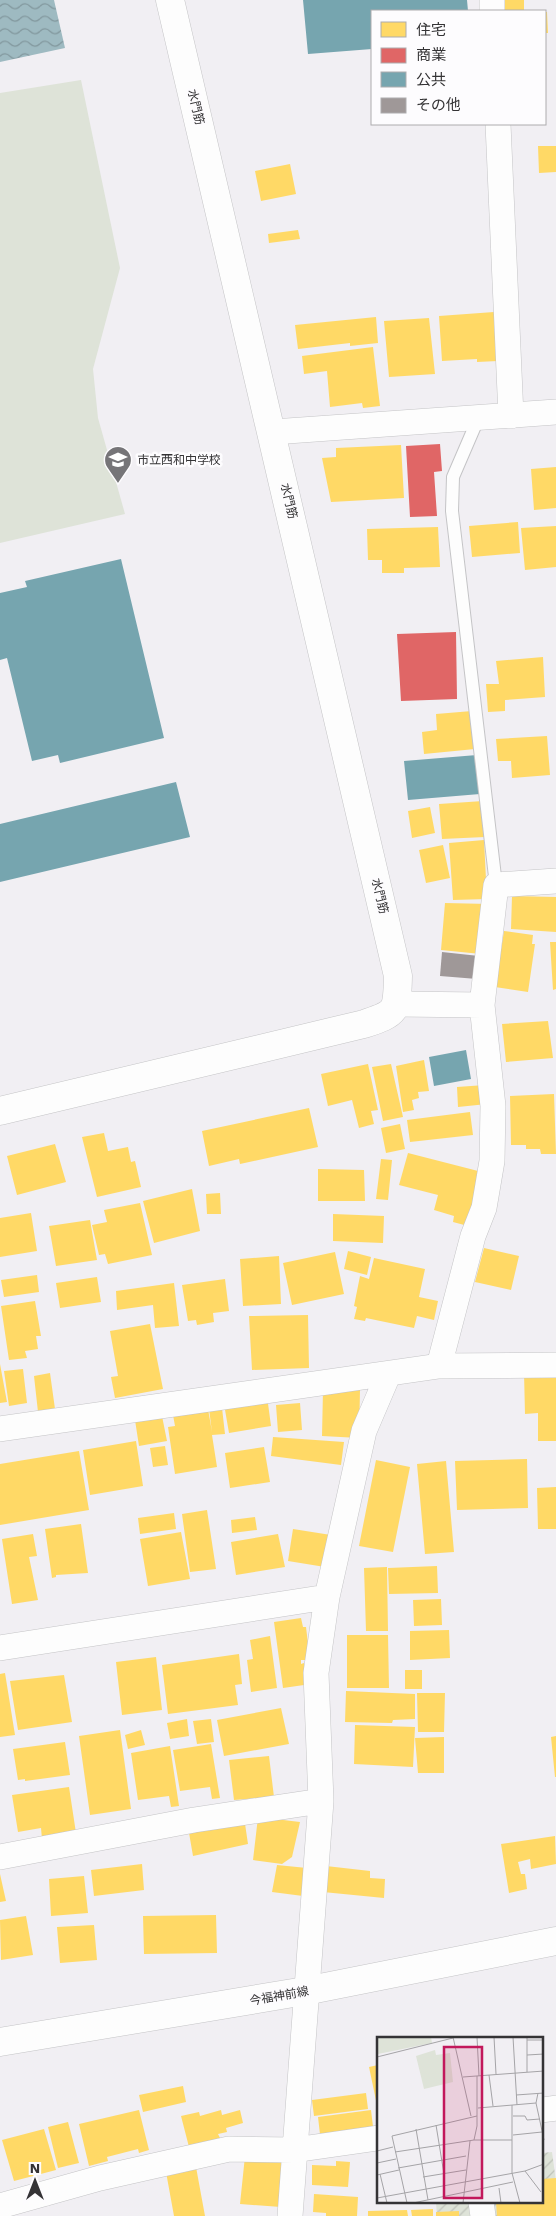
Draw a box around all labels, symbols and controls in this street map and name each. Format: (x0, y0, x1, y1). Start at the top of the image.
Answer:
legend (371, 10, 546, 125)
text: 住宅 (416, 21, 446, 39)
text: 商業 (416, 46, 446, 64)
text: 公共 (416, 71, 446, 89)
street label: 水門筋 (185, 88, 207, 126)
text: その他 (416, 96, 461, 114)
school or university icon: 市立西和中学校 (103, 445, 133, 484)
place label: 市立西和中学校 (137, 453, 221, 467)
street label: 水門筋 (278, 482, 300, 520)
street label: 水門筋 (369, 877, 391, 915)
street label: 今福神前線 (248, 1984, 310, 2008)
inset map (377, 2037, 544, 2204)
north arrow (10, 2156, 60, 2206)
text: N (30, 2160, 40, 2176)

